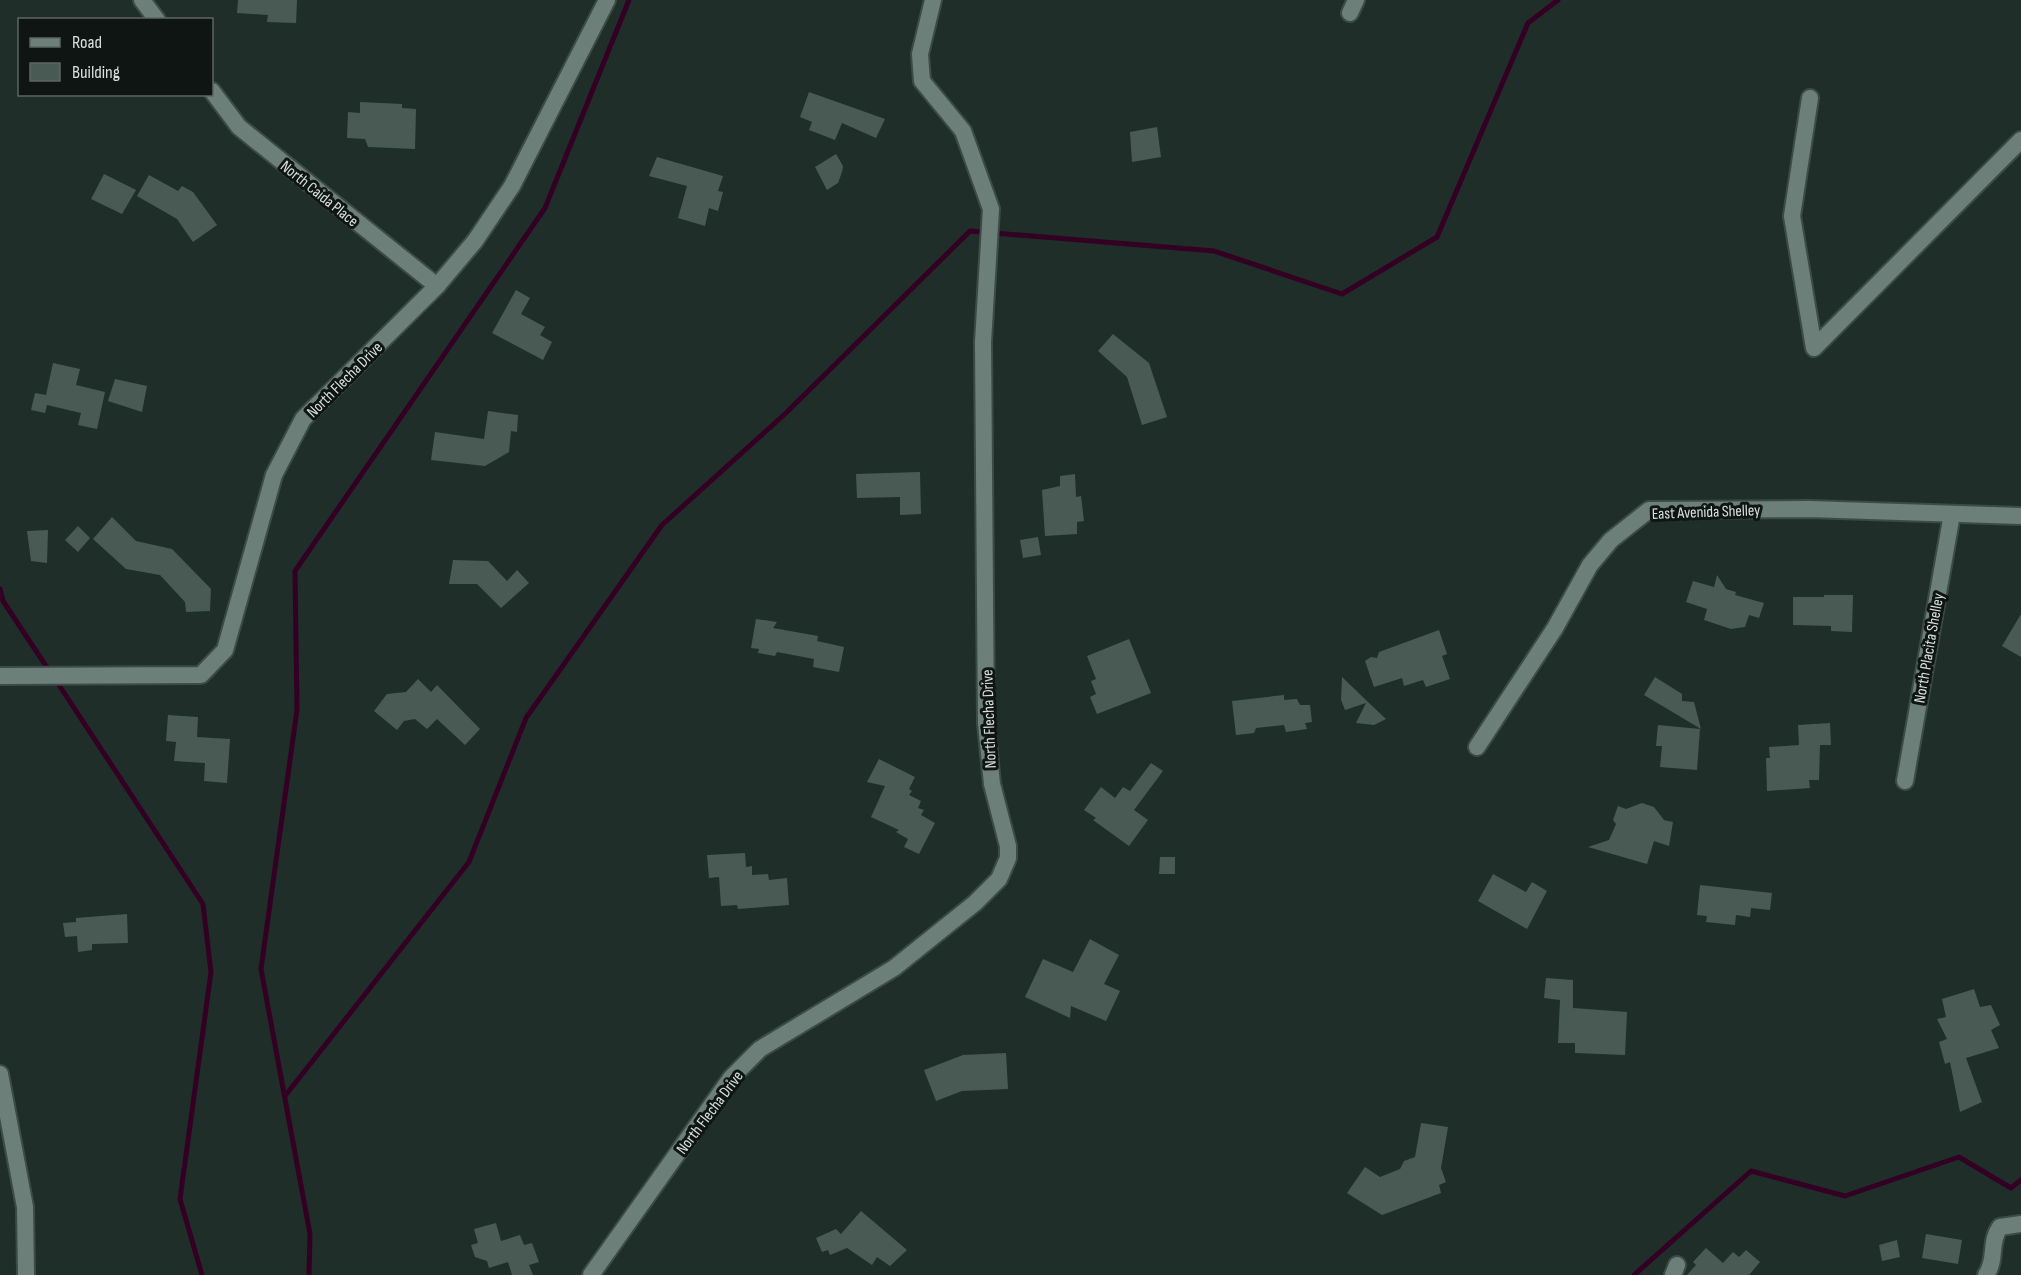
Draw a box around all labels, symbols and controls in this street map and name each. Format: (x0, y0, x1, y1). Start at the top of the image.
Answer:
legend (18, 18, 213, 96)
text: Road (72, 32, 102, 53)
text: Building (72, 62, 120, 83)
street label: North Caida Place (276, 157, 362, 231)
street label: North Flecha Drive (303, 338, 387, 422)
street label: East Avenida Shelley (1651, 501, 1761, 524)
street label: North Placita Shelley (1910, 592, 1948, 705)
street label: North Flecha Drive (978, 669, 1001, 769)
street label: North Flecha Drive (673, 1068, 748, 1158)

